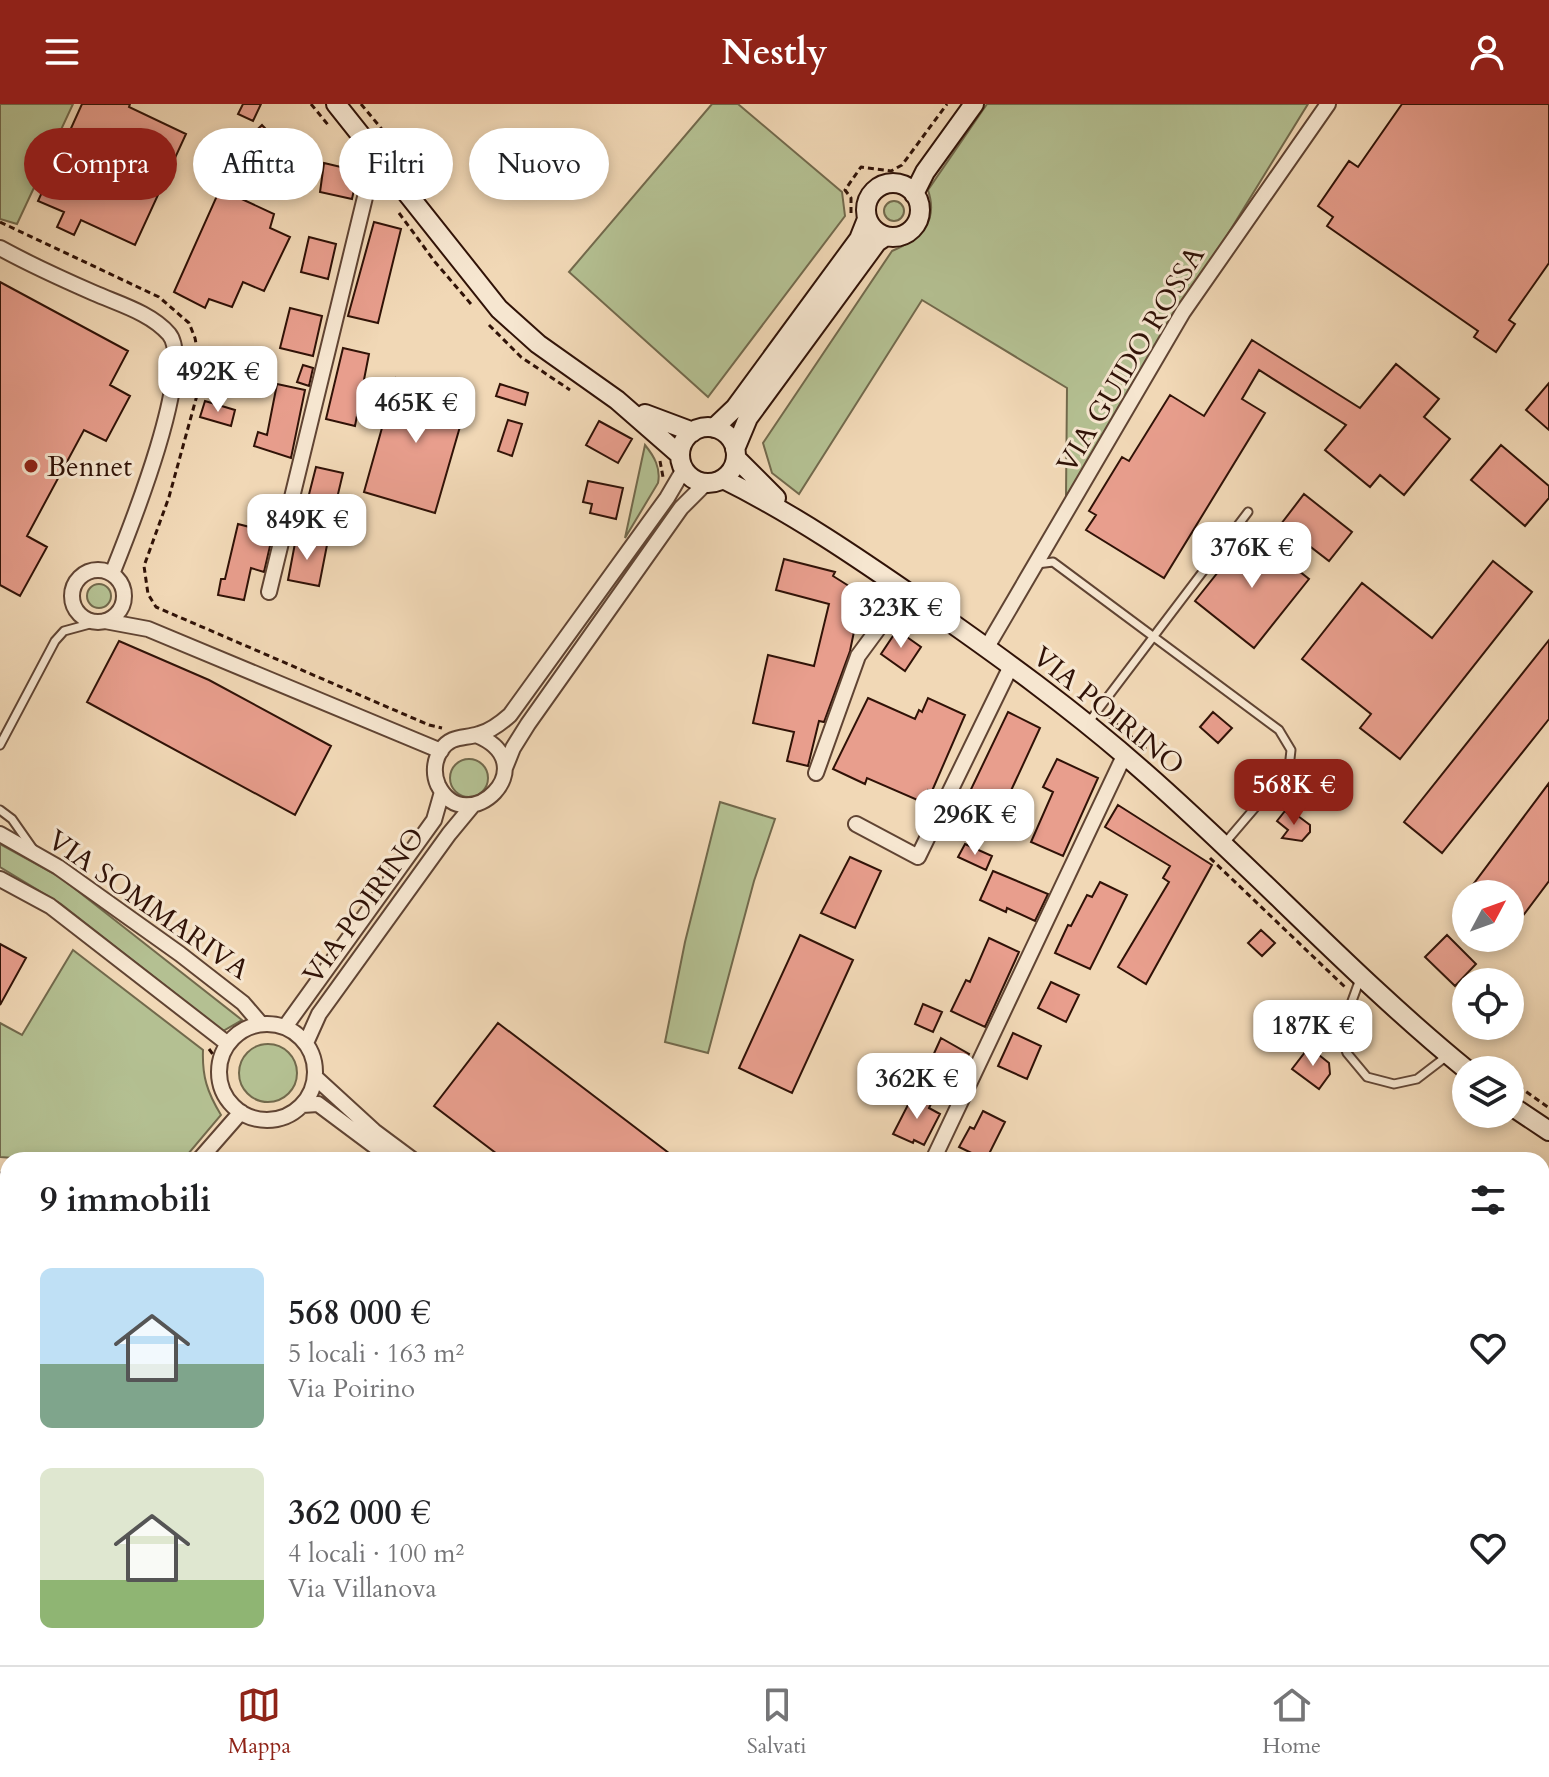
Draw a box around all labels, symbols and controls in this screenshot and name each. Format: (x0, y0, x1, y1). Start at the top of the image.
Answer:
text: Nestly (721, 28, 828, 77)
icon: menu (40, 30, 84, 74)
icon: person (1465, 30, 1509, 74)
chip: Compra (24, 128, 177, 200)
chip: Affitta (193, 128, 323, 200)
chip: Filtri (339, 128, 453, 200)
chip: Nuovo (469, 128, 609, 200)
street label: VIA GUIDO ROSSA (1048, 239, 1214, 480)
pin: 492K € (153, 346, 283, 414)
text: 492K € (176, 354, 260, 389)
pin: 465K € (351, 377, 481, 445)
text: 465K € (374, 385, 458, 420)
place label: Bennet (47, 448, 132, 486)
marker: Bennet (22, 457, 40, 475)
pin: 849K € (242, 494, 372, 562)
text: 849K € (265, 502, 349, 537)
pin: 376K € (1187, 522, 1317, 590)
text: 376K € (1210, 530, 1294, 565)
pin: 323K € (836, 582, 966, 650)
text: 323K € (859, 590, 943, 625)
street label: VIA POIRINO (1025, 638, 1192, 784)
pin: 568K € (1229, 759, 1359, 827)
text: 568K € (1252, 767, 1336, 802)
pin: 296K € (910, 789, 1040, 857)
text: 296K € (933, 797, 1017, 832)
street label: VIA POIRINO (294, 820, 434, 992)
street label: VIA SOMMARIVA (40, 821, 257, 989)
north arrow (1452, 880, 1524, 952)
map controls (1452, 880, 1524, 1128)
button: locate (1452, 968, 1524, 1040)
pin: 187K € (1248, 1000, 1378, 1068)
text: 187K € (1271, 1008, 1355, 1043)
pin: 362K € (852, 1053, 982, 1121)
button: layers (1452, 1056, 1524, 1128)
text: 362K € (875, 1061, 959, 1096)
text: 9 immobili (40, 1177, 211, 1223)
icon: filters (1466, 1178, 1510, 1222)
text: 568 000 € (288, 1290, 431, 1336)
icon: home (104, 1300, 200, 1396)
icon: heart (1466, 1326, 1510, 1370)
text: 5 locali · 163 m² (288, 1336, 464, 1371)
text: Via Poirino (288, 1371, 415, 1406)
text: 362 000 € (288, 1490, 431, 1536)
icon: home (104, 1500, 200, 1596)
icon: heart (1466, 1526, 1510, 1570)
text: 4 locali · 100 m² (288, 1536, 464, 1571)
text: Via Villanova (288, 1571, 437, 1606)
tab: Mappa (228, 1683, 291, 1761)
tab: Salvati (747, 1683, 807, 1761)
tab: Home (1262, 1683, 1321, 1761)

